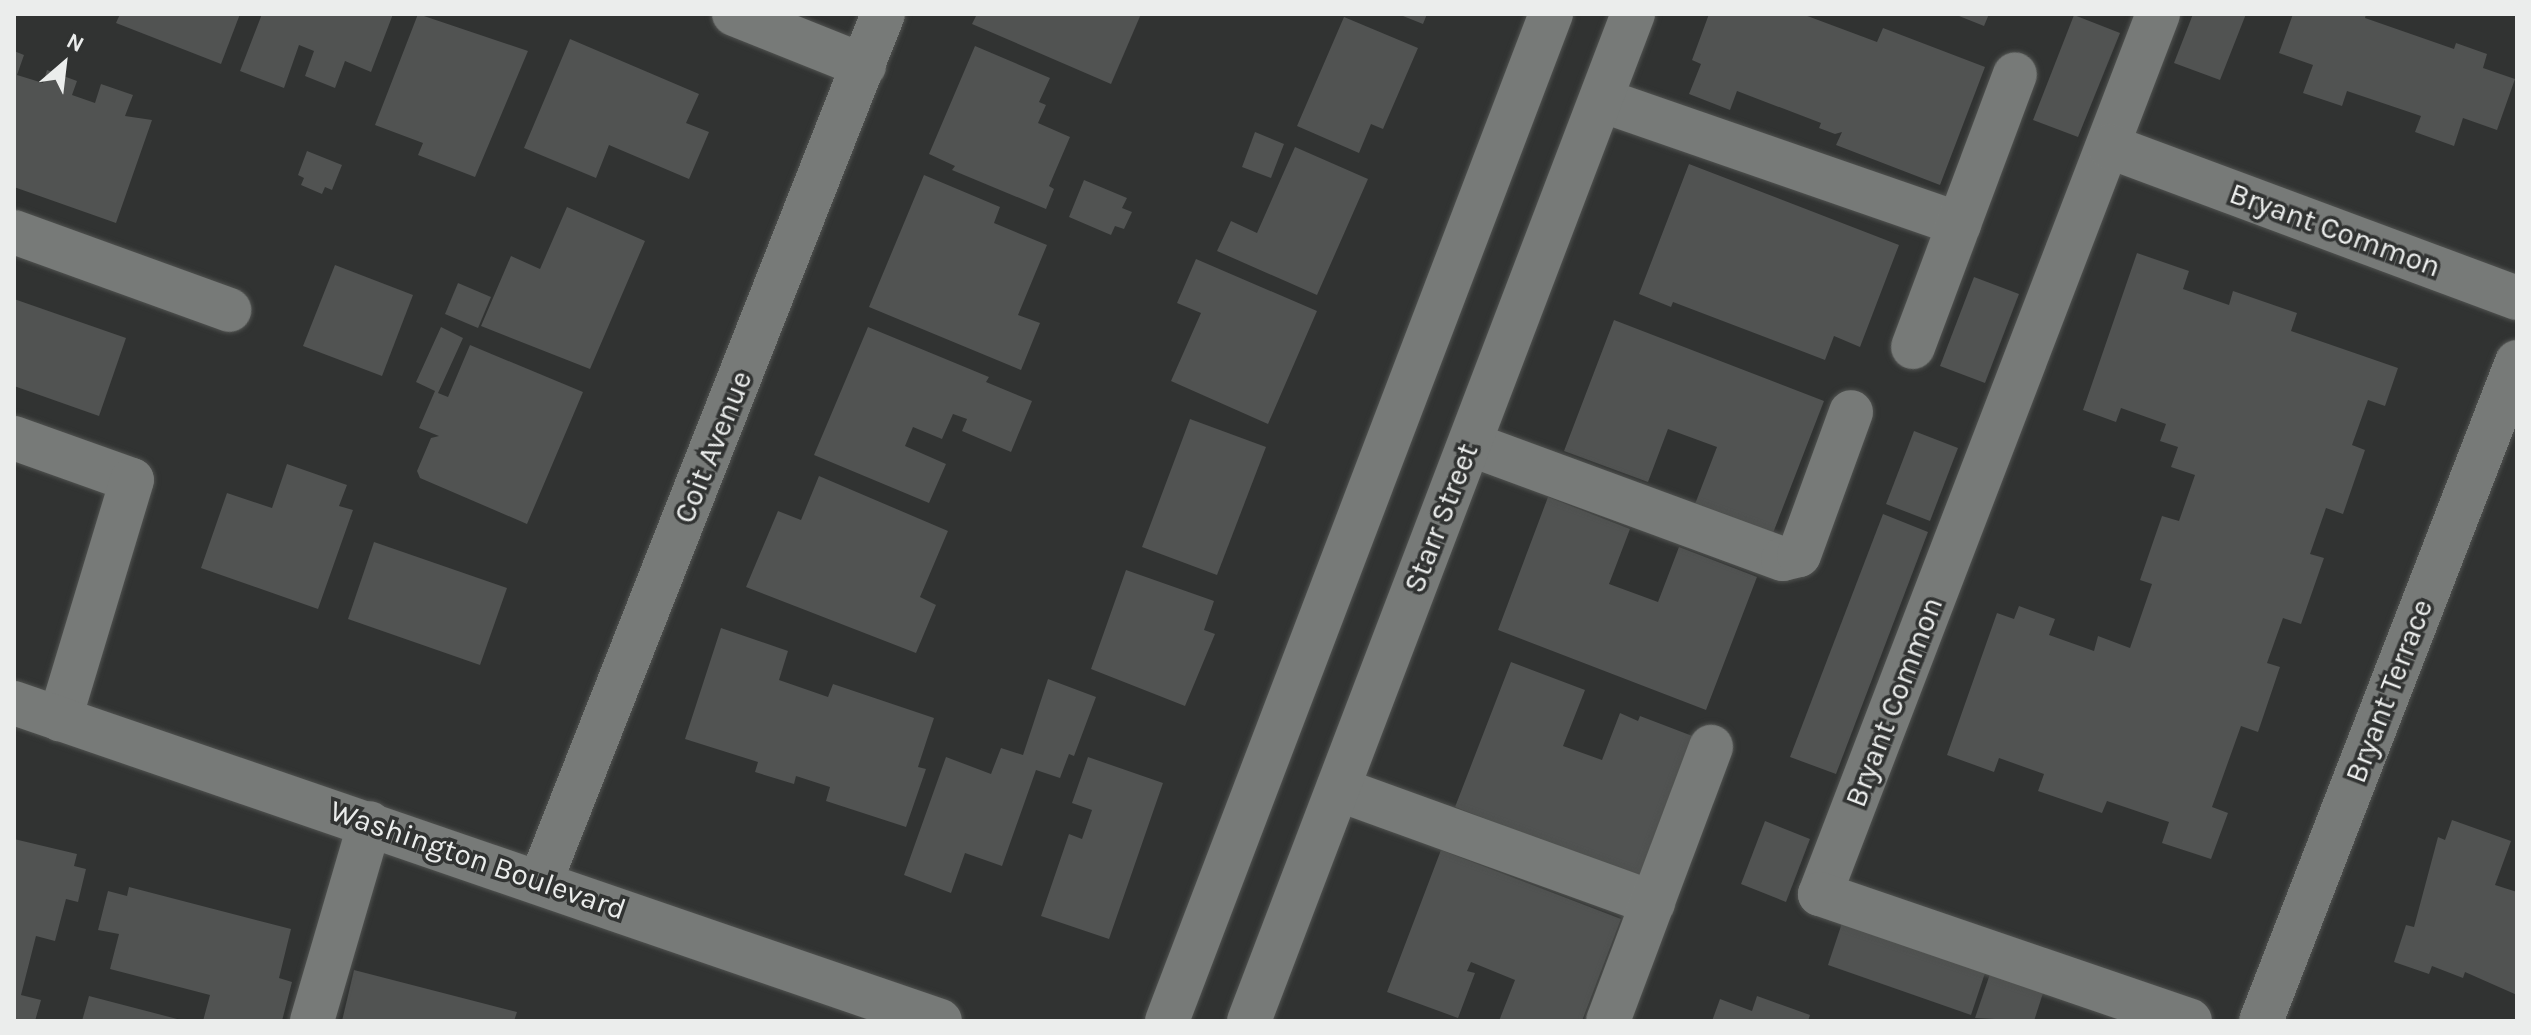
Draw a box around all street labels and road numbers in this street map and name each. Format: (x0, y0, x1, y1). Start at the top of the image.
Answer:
street label: Bryant Common (2225, 175, 2445, 285)
street label: Coit Avenue (666, 366, 760, 528)
street label: Starr Street (1396, 438, 1486, 598)
street label: Bryant Common (1837, 592, 1951, 812)
street label: Bryant Terrace (2337, 594, 2441, 788)
street label: Washington Boulevard (325, 792, 631, 928)

